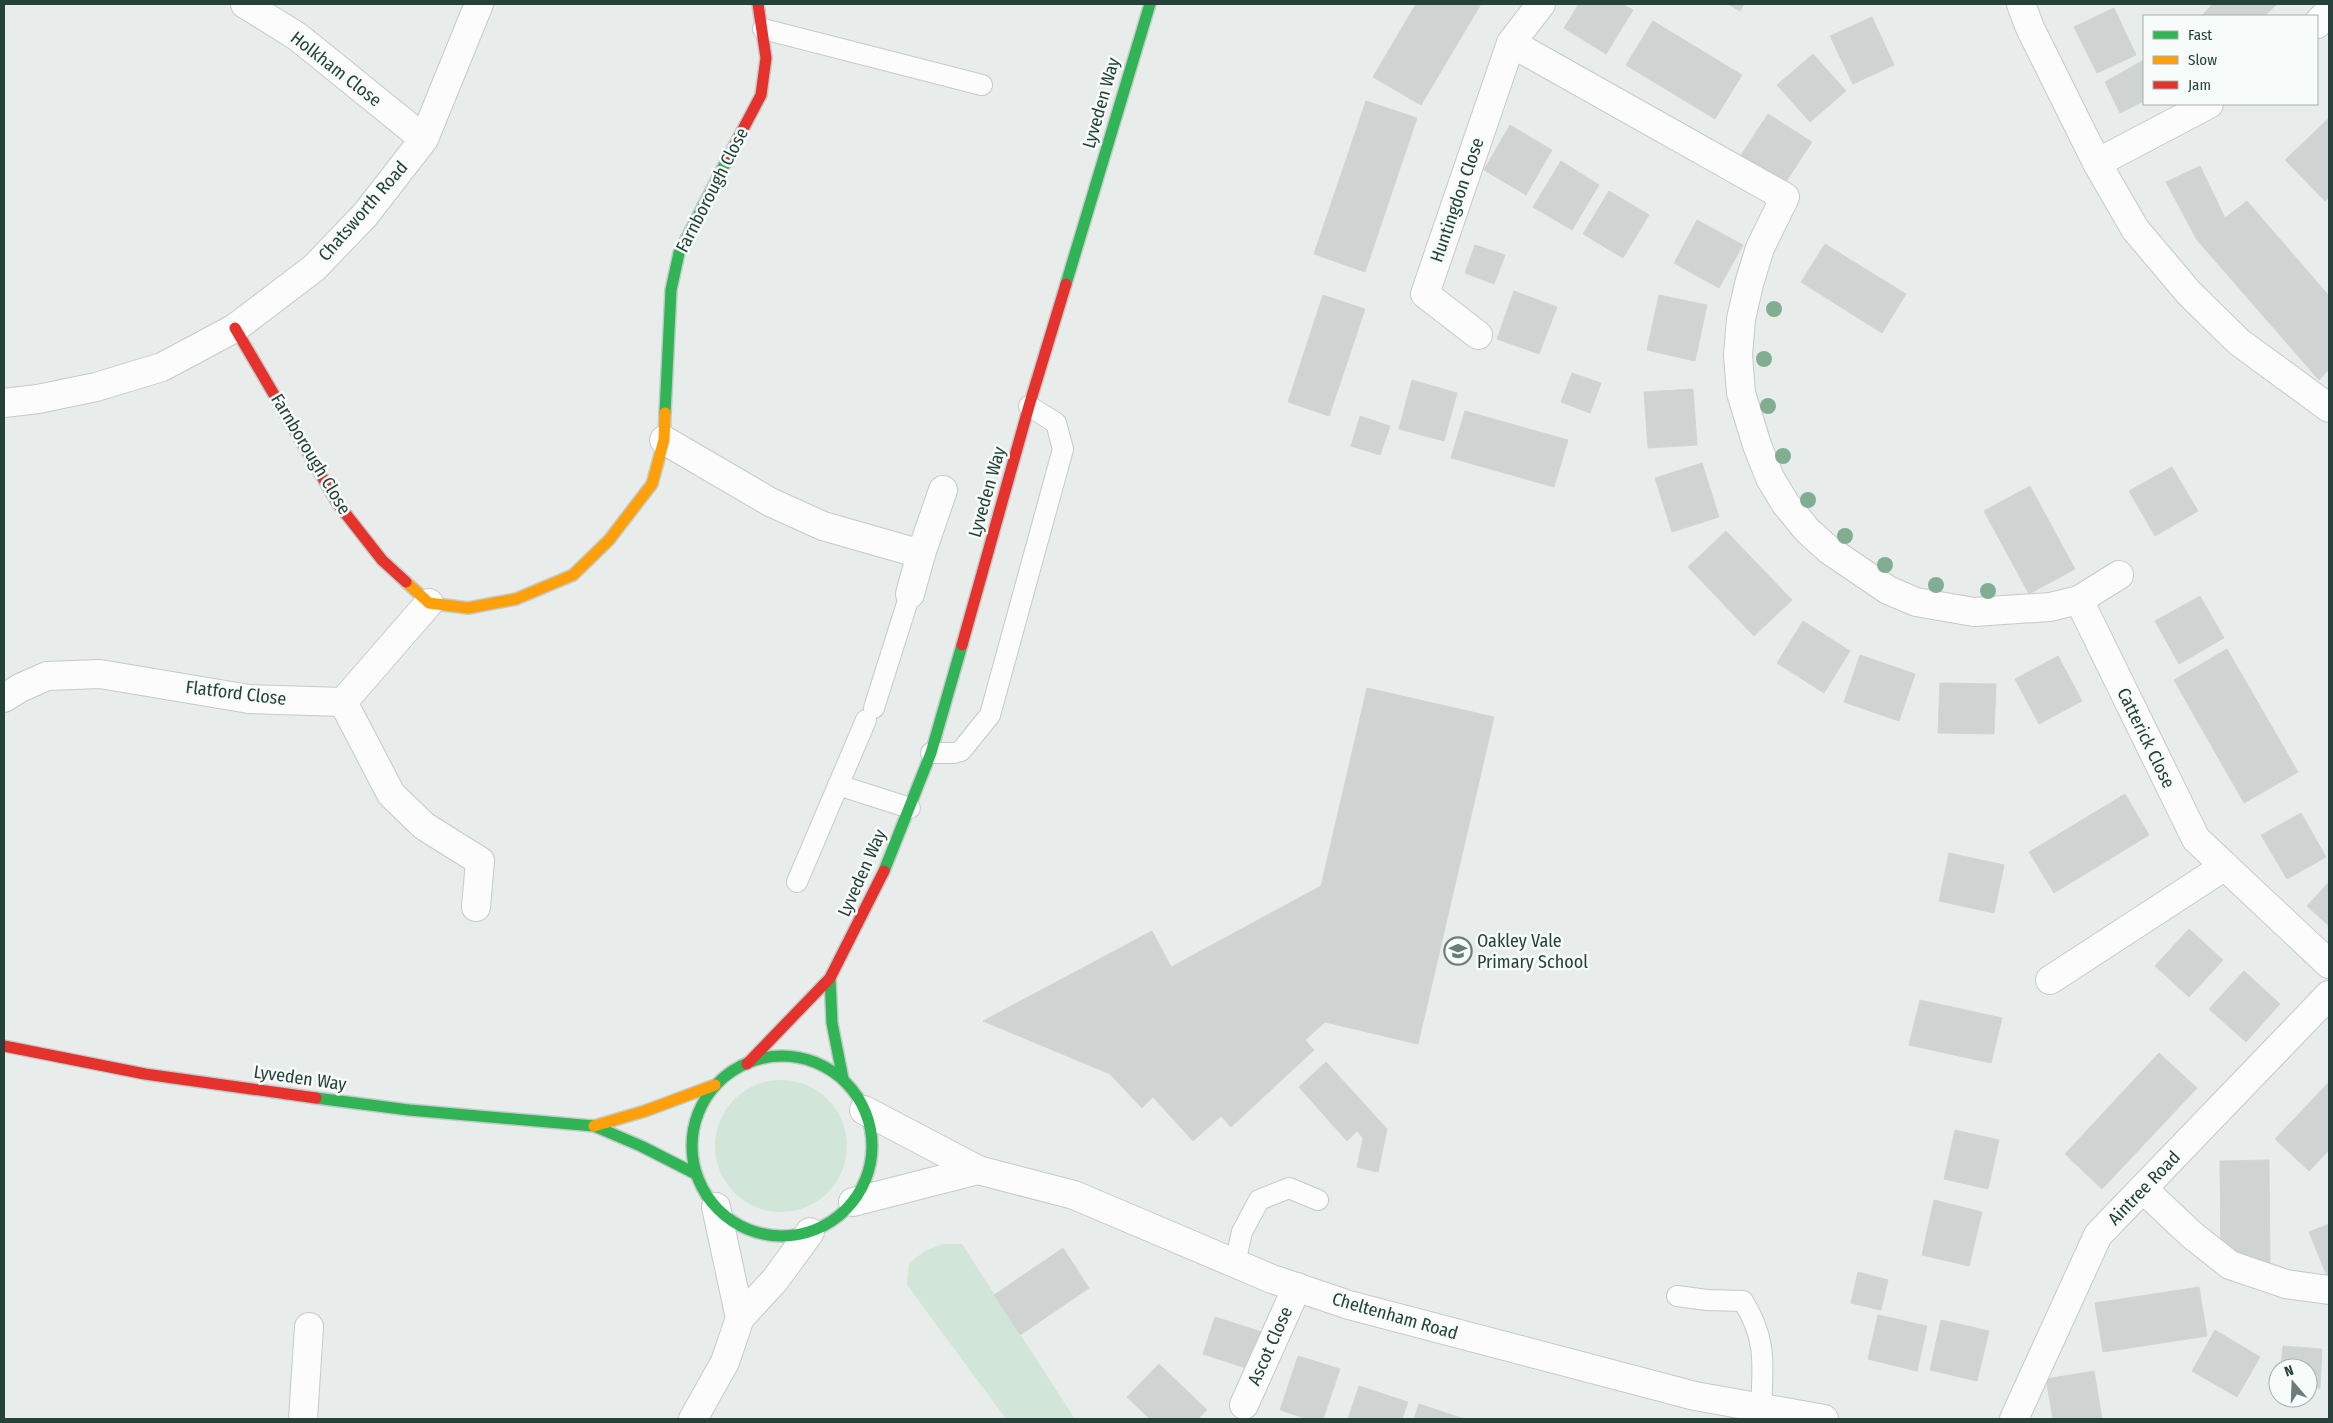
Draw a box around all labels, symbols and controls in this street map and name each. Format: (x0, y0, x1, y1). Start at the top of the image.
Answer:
legend (2143, 15, 2318, 105)
text: Fast (2188, 26, 2212, 44)
street label: Holkham Close (286, 27, 386, 111)
text: Slow (2188, 51, 2217, 69)
street label: Lyveden Way (1078, 55, 1124, 151)
text: Jam (2188, 76, 2211, 94)
street label: Farnborough Close (671, 124, 753, 256)
street label: Huntingdon Close (1425, 135, 1489, 265)
street label: Chatsworth Road (314, 157, 412, 265)
street label: Farnborough Close (266, 390, 356, 518)
street label: Lyveden Way (964, 444, 1010, 540)
street label: Flatford Close (184, 676, 288, 710)
street label: Catterick Close (2112, 684, 2180, 792)
street label: Lyveden Way (833, 826, 891, 920)
place label: Oakley Vale Primary School (1477, 930, 1588, 973)
school or university icon: Oakley Vale Primary School (1443, 936, 1473, 966)
street label: Lyveden Way (252, 1061, 348, 1095)
street label: Aintree Road (2103, 1146, 2185, 1230)
street label: Cheltenham Road (1330, 1288, 1460, 1344)
street label: Ascot Close (1243, 1303, 1297, 1389)
north arrow (2268, 1358, 2318, 1408)
text: N (2282, 1362, 2296, 1381)

